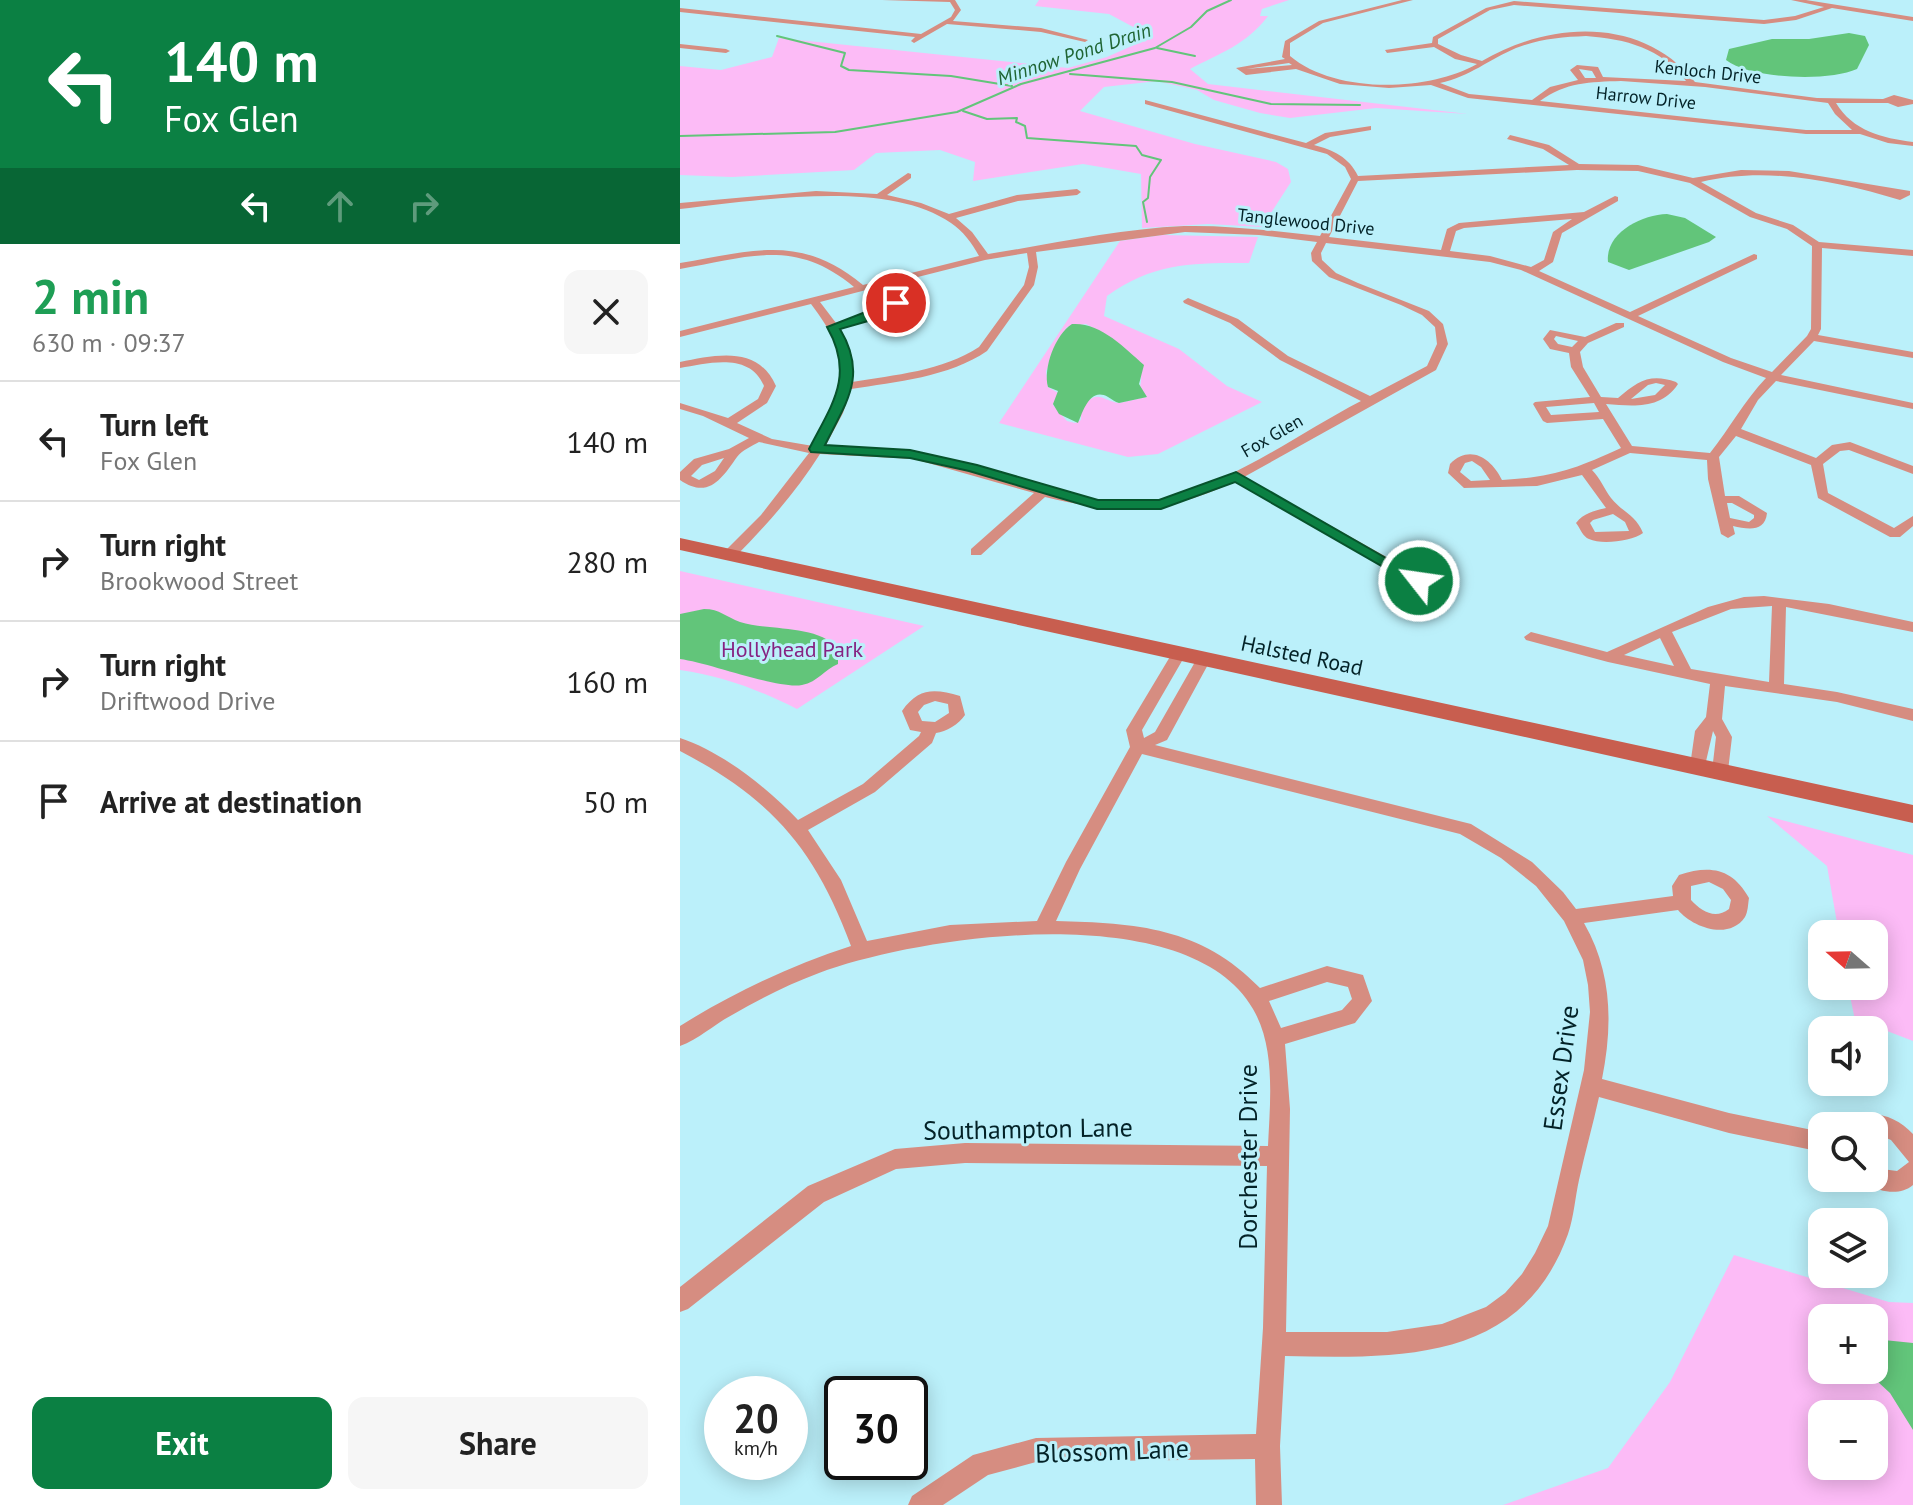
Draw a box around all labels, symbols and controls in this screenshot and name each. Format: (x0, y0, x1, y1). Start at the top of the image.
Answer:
water label: Minnow Pond Drain (994, 17, 1154, 91)
text: 140 m (164, 25, 319, 97)
icon: left (32, 32, 136, 136)
street label: Kenloch Drive (1654, 54, 1763, 89)
street label: Harrow Drive (1595, 81, 1697, 114)
text: Fox Glen (164, 95, 299, 142)
icon: left (234, 184, 278, 228)
icon: ahead (318, 184, 362, 228)
icon: right (402, 184, 446, 228)
street label: Tanglewood Drive (1236, 203, 1376, 240)
text: 2 min (32, 265, 149, 327)
pin (862, 269, 930, 337)
button: close (564, 270, 648, 354)
icon: arrive (874, 281, 918, 325)
text: 630 m · 09:37 (32, 326, 186, 359)
text: Turn left (100, 405, 208, 444)
street label: Fox Glen (1237, 409, 1307, 462)
icon: left (32, 419, 76, 463)
text: 140 m (567, 422, 648, 461)
text: Fox Glen (100, 444, 197, 477)
text: Turn right (100, 525, 226, 564)
icon: right (32, 539, 76, 583)
position arrow (1377, 539, 1461, 623)
text: 280 m (567, 542, 648, 581)
text: Brookwood Street (100, 564, 298, 597)
street label: Halsted Road (1238, 628, 1366, 682)
park label: Hollyhead Park (721, 635, 863, 663)
text: Turn right (100, 645, 226, 684)
icon: right (32, 659, 76, 703)
text: 160 m (567, 662, 648, 701)
text: Driftwood Drive (100, 684, 275, 717)
icon: arrive (32, 779, 76, 823)
text: Arrive at destination (100, 782, 362, 821)
text: 50 m (583, 782, 648, 821)
north arrow (1808, 920, 1888, 1000)
map controls (1808, 920, 1888, 1480)
street label: Essex Drive (1535, 1003, 1586, 1133)
button: sound (1808, 1016, 1888, 1096)
street label: Dorchester Drive (1231, 1064, 1264, 1250)
street label: Southampton Lane (923, 1110, 1133, 1147)
button: search (1808, 1112, 1888, 1192)
button: layers (1808, 1208, 1888, 1288)
button: + (1808, 1304, 1888, 1384)
speed limit sign: 30 (824, 1376, 928, 1480)
text: 20 (733, 1392, 779, 1444)
button: Exit (32, 1397, 332, 1489)
button: Share (348, 1397, 648, 1489)
button: − (1808, 1400, 1888, 1480)
street label: Blossom Lane (1035, 1431, 1189, 1470)
text: km/h (734, 1435, 778, 1461)

